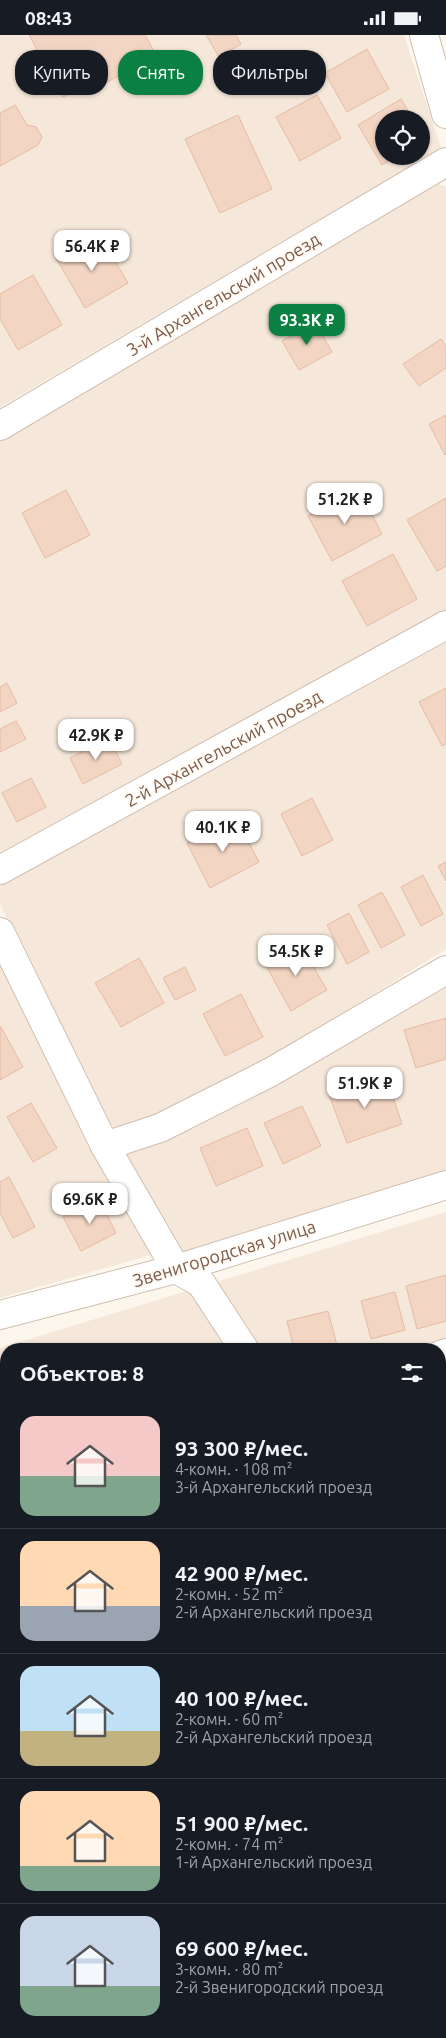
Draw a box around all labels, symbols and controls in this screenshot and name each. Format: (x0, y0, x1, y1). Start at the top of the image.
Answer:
text: 08:43 (25, 7, 73, 29)
chip: Купить (15, 50, 108, 95)
chip: Снять (118, 50, 203, 95)
chip: Фильтры (213, 50, 326, 95)
map controls (375, 110, 430, 165)
button: locate (375, 110, 430, 165)
street label: 3-й Архангельский проезд (123, 228, 324, 360)
pin: 56.4K ₽ (46, 229, 138, 272)
text: 56.4K ₽ (65, 237, 119, 255)
pin: 93.3K ₽ (261, 303, 353, 346)
text: 93.3K ₽ (280, 311, 334, 329)
pin: 51.2K ₽ (299, 483, 391, 525)
text: 51.2K ₽ (318, 490, 372, 508)
street label: 2-й Архангельский проезд (121, 685, 325, 810)
pin: 42.9K ₽ (50, 719, 142, 761)
text: 42.9K ₽ (69, 726, 123, 744)
pin: 40.1K ₽ (177, 811, 269, 853)
text: 40.1K ₽ (196, 818, 250, 836)
pin: 54.5K ₽ (250, 935, 342, 977)
text: 54.5K ₽ (269, 942, 323, 960)
pin: 51.9K ₽ (319, 1067, 411, 1109)
text: 51.9K ₽ (338, 1074, 392, 1092)
pin: 69.6K ₽ (44, 1183, 136, 1225)
text: 69.6K ₽ (63, 1190, 117, 1208)
street label: Звенигородская улица (130, 1216, 318, 1290)
icon: filters (398, 1359, 426, 1387)
text: Объектов: 8 (20, 1361, 144, 1385)
icon: home (60, 1436, 120, 1496)
text: 93 300 ₽/мес. (175, 1436, 308, 1460)
text: 4-комн. · 108 m² (175, 1460, 292, 1478)
text: 3-й Архангельский проезд (175, 1478, 372, 1496)
icon: home (60, 1561, 120, 1621)
text: 42 900 ₽/мес. (175, 1561, 308, 1585)
text: 2-комн. · 52 m² (175, 1585, 283, 1603)
text: 2-й Архангельский проезд (175, 1603, 372, 1621)
icon: home (60, 1686, 120, 1746)
text: 40 100 ₽/мес. (175, 1686, 308, 1710)
text: 2-комн. · 60 m² (175, 1710, 283, 1728)
text: 2-й Архангельский проезд (175, 1728, 372, 1746)
icon: home (60, 1811, 120, 1871)
text: 51 900 ₽/мес. (175, 1811, 308, 1835)
text: 2-комн. · 74 m² (175, 1835, 283, 1853)
text: 1-й Архангельский проезд (175, 1853, 372, 1871)
icon: home (60, 1936, 120, 1996)
text: 69 600 ₽/мес. (175, 1936, 308, 1960)
text: 3-комн. · 80 m² (175, 1960, 283, 1978)
text: 2-й Звенигородский проезд (175, 1978, 383, 1996)

